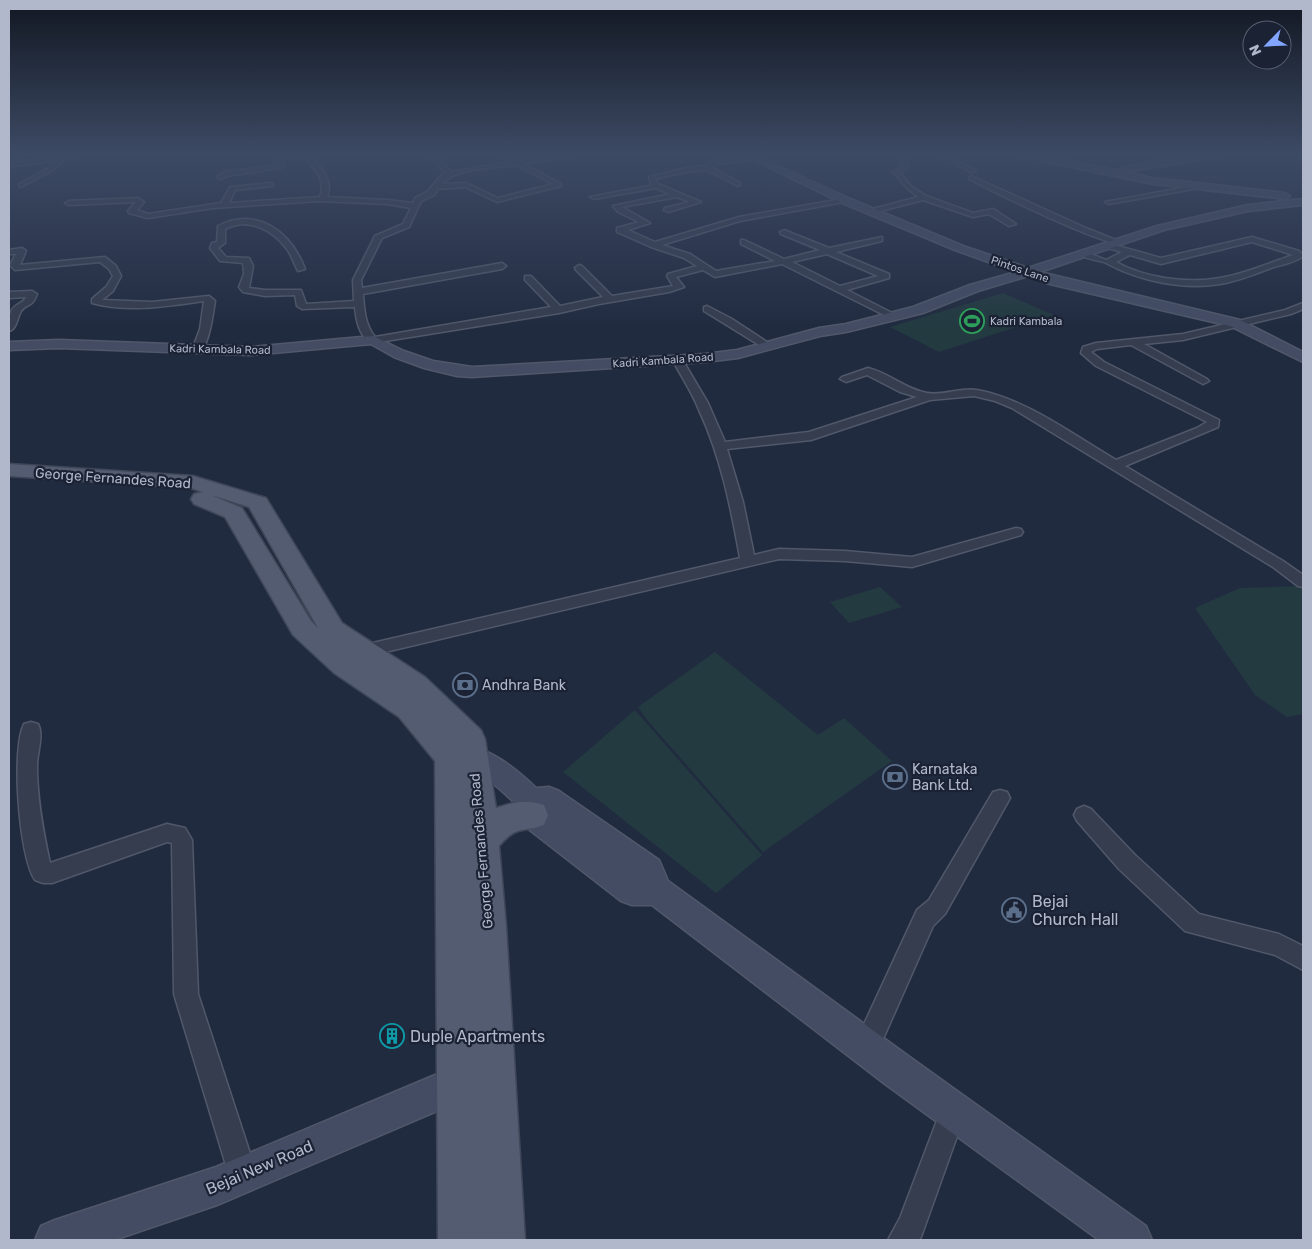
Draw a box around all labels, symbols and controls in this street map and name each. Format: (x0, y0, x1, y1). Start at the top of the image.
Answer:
north arrow (1242, 20, 1292, 70)
text: N (1246, 42, 1265, 58)
street label: Pintos Lane (989, 254, 1050, 285)
sports icon: Kadri Kambala (959, 308, 985, 334)
place label: Kadri Kambala (990, 315, 1062, 328)
street label: Kadri Kambala Road (169, 342, 271, 357)
street label: Kadri Kambala Road (612, 350, 714, 371)
street label: George Fernandes Road (35, 465, 191, 492)
bank icon: Andhra Bank (452, 672, 478, 698)
place label: Andhra Bank (482, 677, 567, 694)
place label: Karnataka Bank Ltd. (912, 761, 978, 794)
bank icon: Karnataka Bank Ltd. (882, 764, 908, 790)
street label: George Fernandes Road (466, 773, 497, 929)
place label: Bejai Church Hall (1032, 892, 1118, 929)
public building icon: Bejai Church Hall (1001, 897, 1027, 923)
building icon: Duple Apartments (379, 1023, 405, 1049)
place label: Duple Apartments (410, 1027, 545, 1046)
street label: Bejai New Road (203, 1136, 316, 1199)

